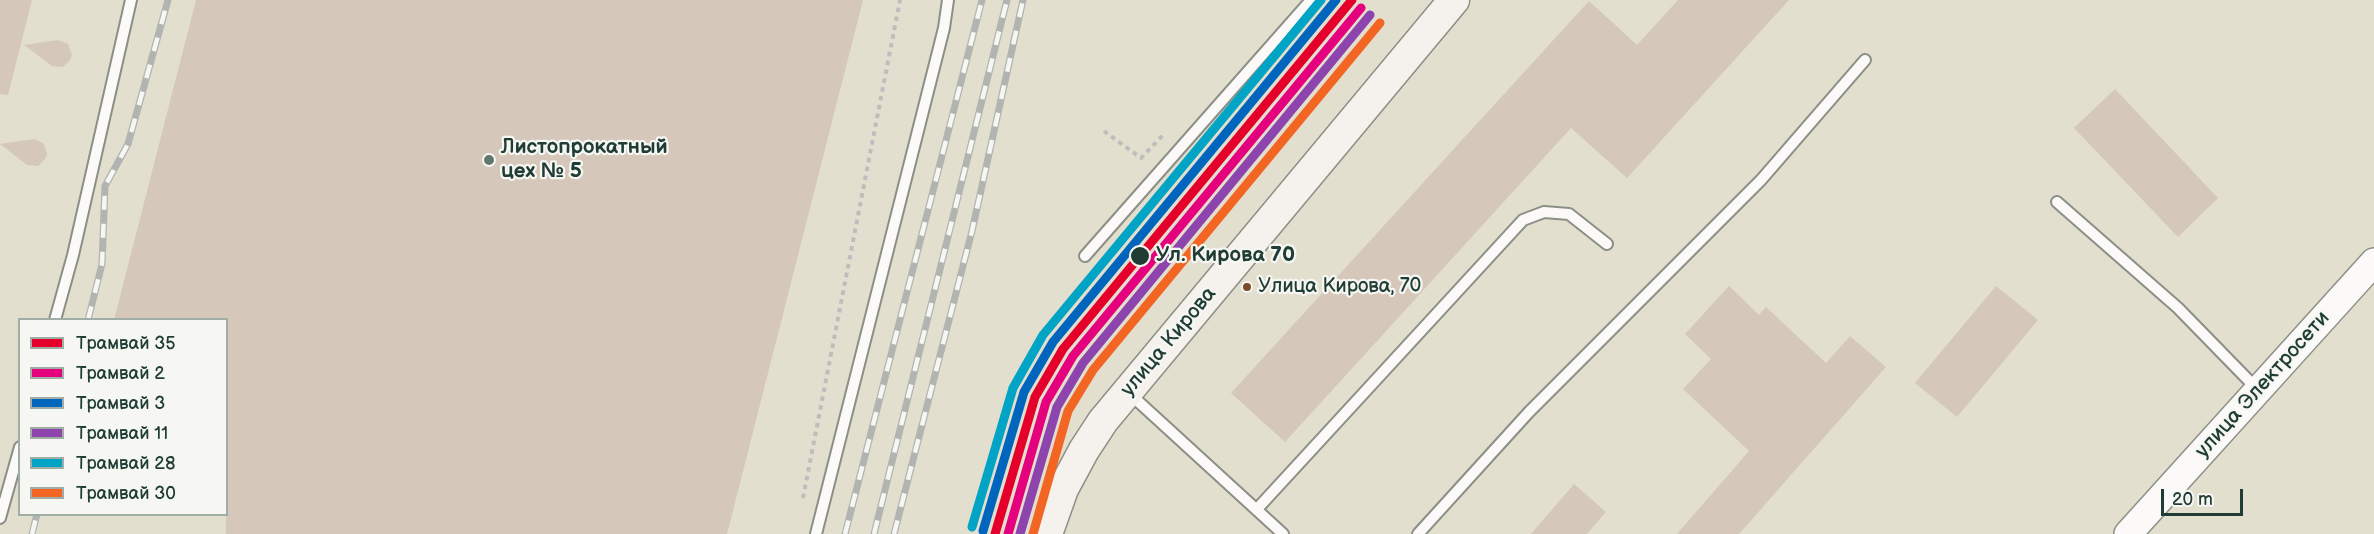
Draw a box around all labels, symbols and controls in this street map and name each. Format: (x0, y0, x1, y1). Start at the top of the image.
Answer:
place label: Листопрокатный цех № 5 (501, 135, 668, 185)
marker: Листопрокатный цех № 5 (482, 153, 496, 167)
place label: Ул. Кирова 70 (1156, 243, 1295, 269)
marker: Ул. Кирова 70 (1129, 245, 1151, 267)
place label: Улица Кирова, 70 (1258, 275, 1421, 299)
marker: Улица Кирова, 70 (1241, 281, 1253, 293)
street label: улица Кирова (1116, 282, 1222, 402)
street label: улица Электросети (2190, 306, 2336, 464)
legend (18, 318, 228, 516)
text: Трамвай 35 (76, 333, 176, 354)
text: Трамвай 2 (76, 363, 165, 384)
text: Трамвай 3 (76, 393, 165, 414)
text: Трамвай 11 (76, 423, 168, 444)
text: Трамвай 28 (76, 453, 175, 474)
scale bar (2164, 477, 2246, 515)
text: Трамвай 30 (76, 483, 176, 504)
text: 20 m (2172, 489, 2213, 510)

